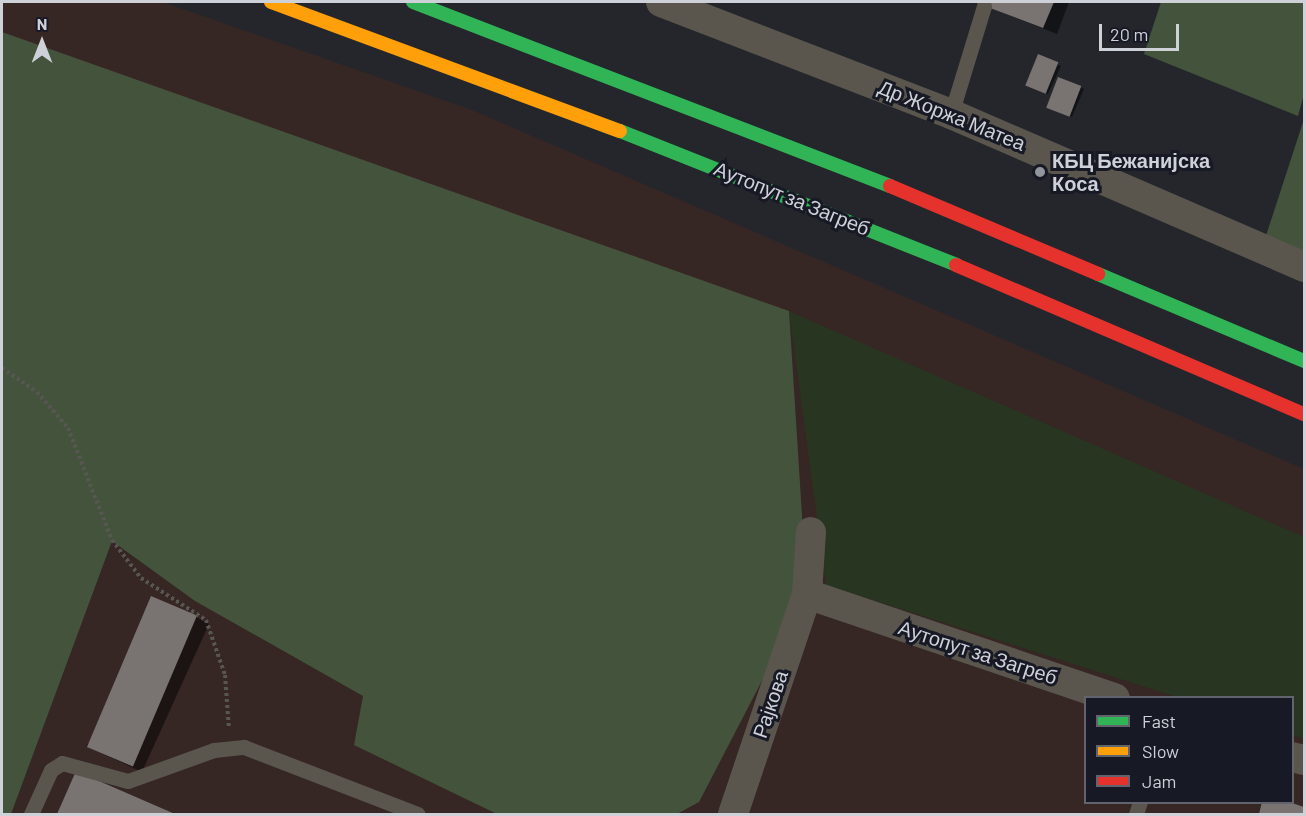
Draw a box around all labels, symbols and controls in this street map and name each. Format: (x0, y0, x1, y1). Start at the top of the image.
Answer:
north arrow (12, 12, 72, 72)
scale bar (1102, 12, 1182, 50)
text: N (37, 14, 47, 33)
text: 20 m (1110, 23, 1148, 45)
street label: Др Жоржа Матеа (875, 75, 1029, 155)
place label: КБЦ Бежанијска Коса (1052, 148, 1210, 195)
street label: Аутопут за Загреб (711, 156, 873, 240)
marker: КБЦ Бежанијска Коса (1033, 165, 1047, 179)
street label: Аутопут за Загреб (896, 615, 1060, 689)
street label: Рајкова (747, 667, 793, 741)
legend (1084, 696, 1294, 804)
text: Fast (1142, 710, 1176, 732)
text: Slow (1142, 740, 1179, 762)
text: Jam (1142, 770, 1176, 792)

